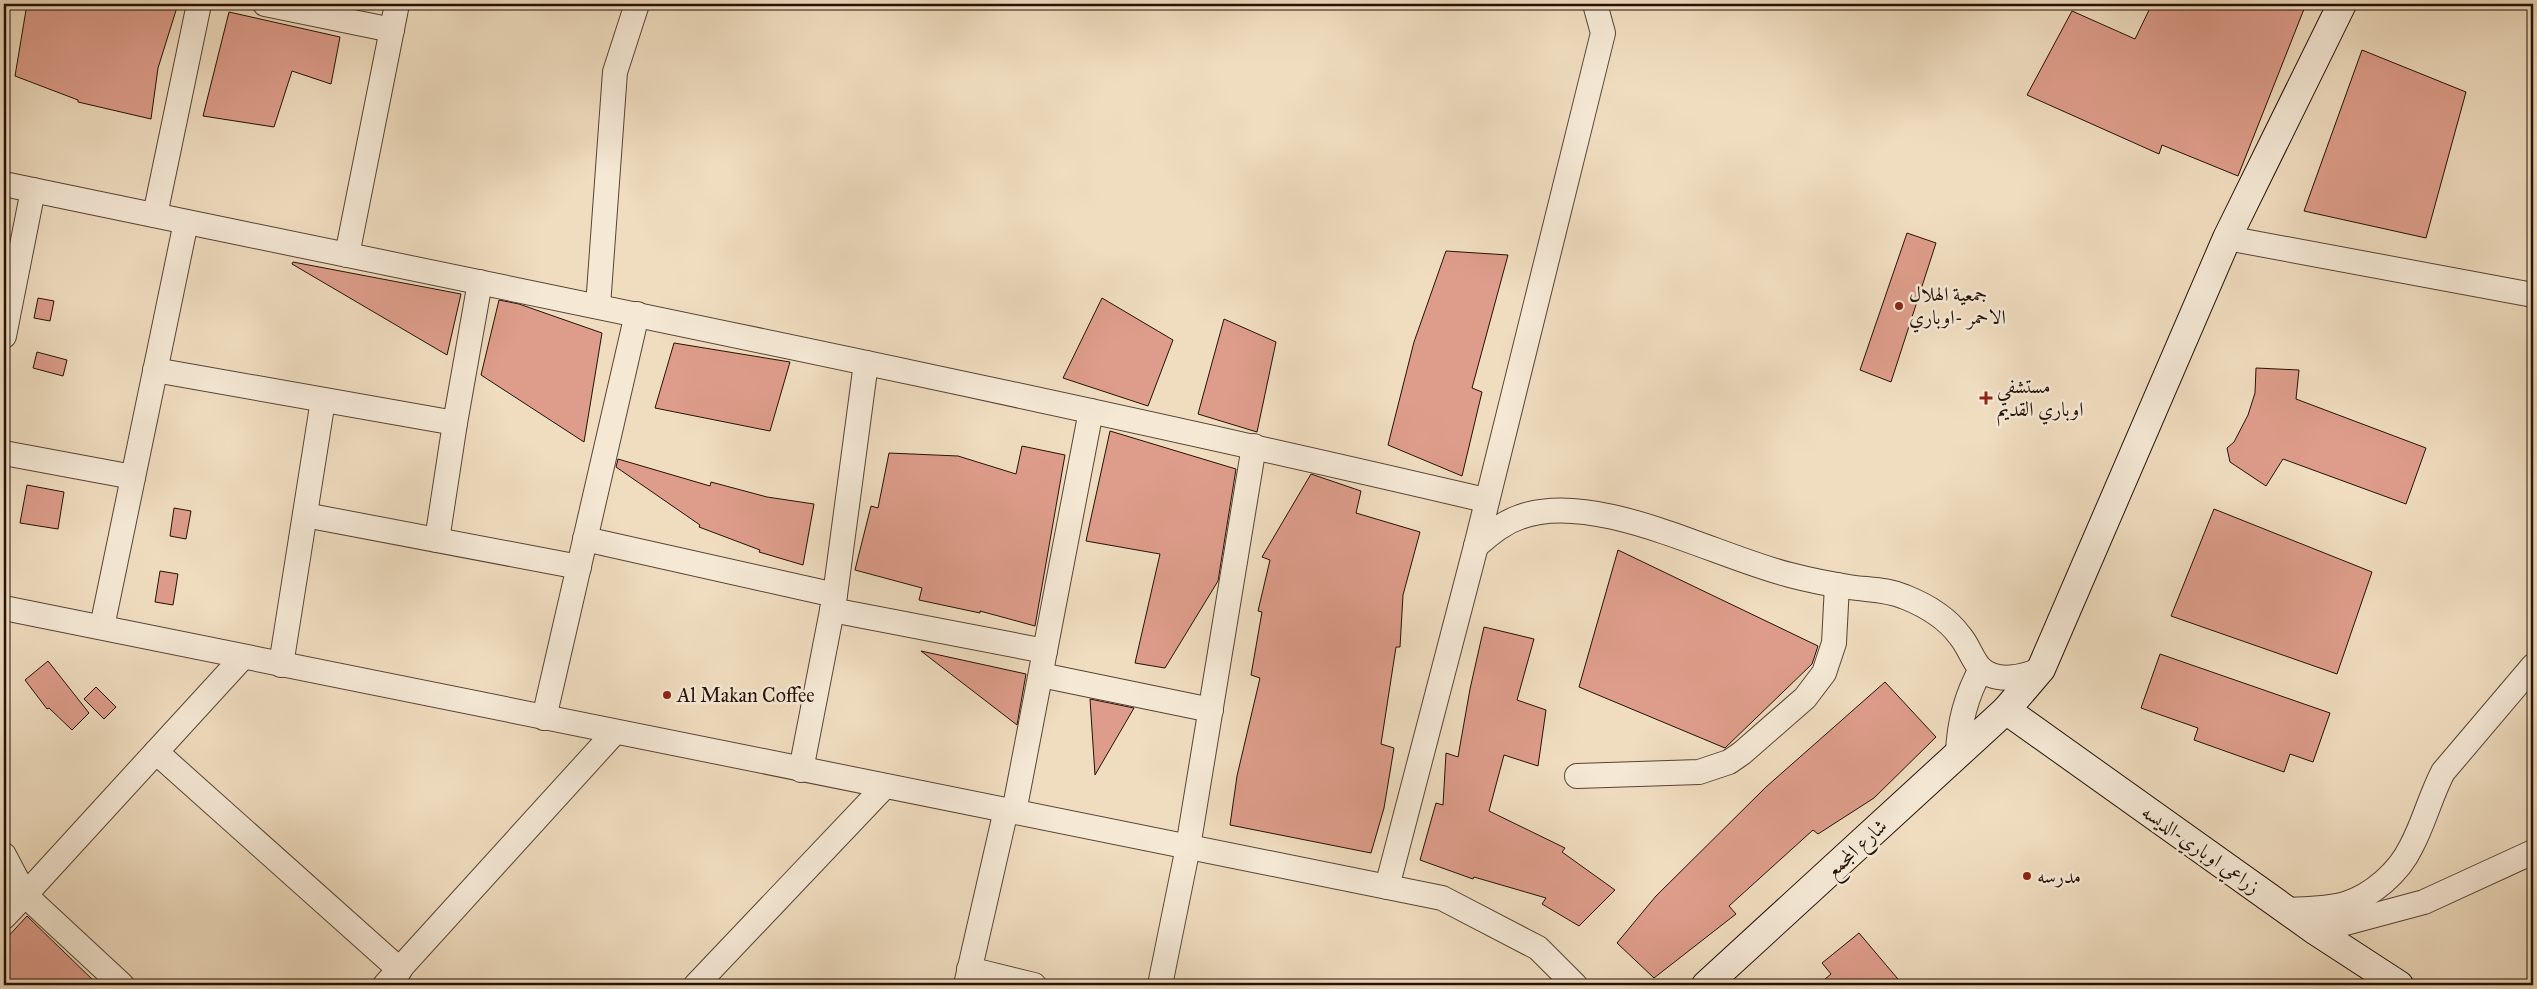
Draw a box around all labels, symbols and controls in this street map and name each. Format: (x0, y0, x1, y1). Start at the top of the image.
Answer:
place label: جمعية الهلال الاحمر -اوباري (1909, 282, 2006, 333)
marker: جمعية الهلال الاحمر -اوباري (1893, 300, 1905, 312)
place label: مستشفي اوباري القديم (1997, 374, 2084, 427)
marker: مستشفي اوباري القديم (1979, 391, 1993, 405)
place label: Al Makan Coffee (676, 683, 815, 707)
marker: Al Makan Coffee (661, 689, 673, 701)
street label: زراعي اوباري-الديسه (2135, 799, 2265, 902)
street label: شارع المجمع (1820, 814, 1896, 887)
place label: مدرسه (2037, 864, 2081, 888)
marker: مدرسه (2021, 870, 2033, 882)

